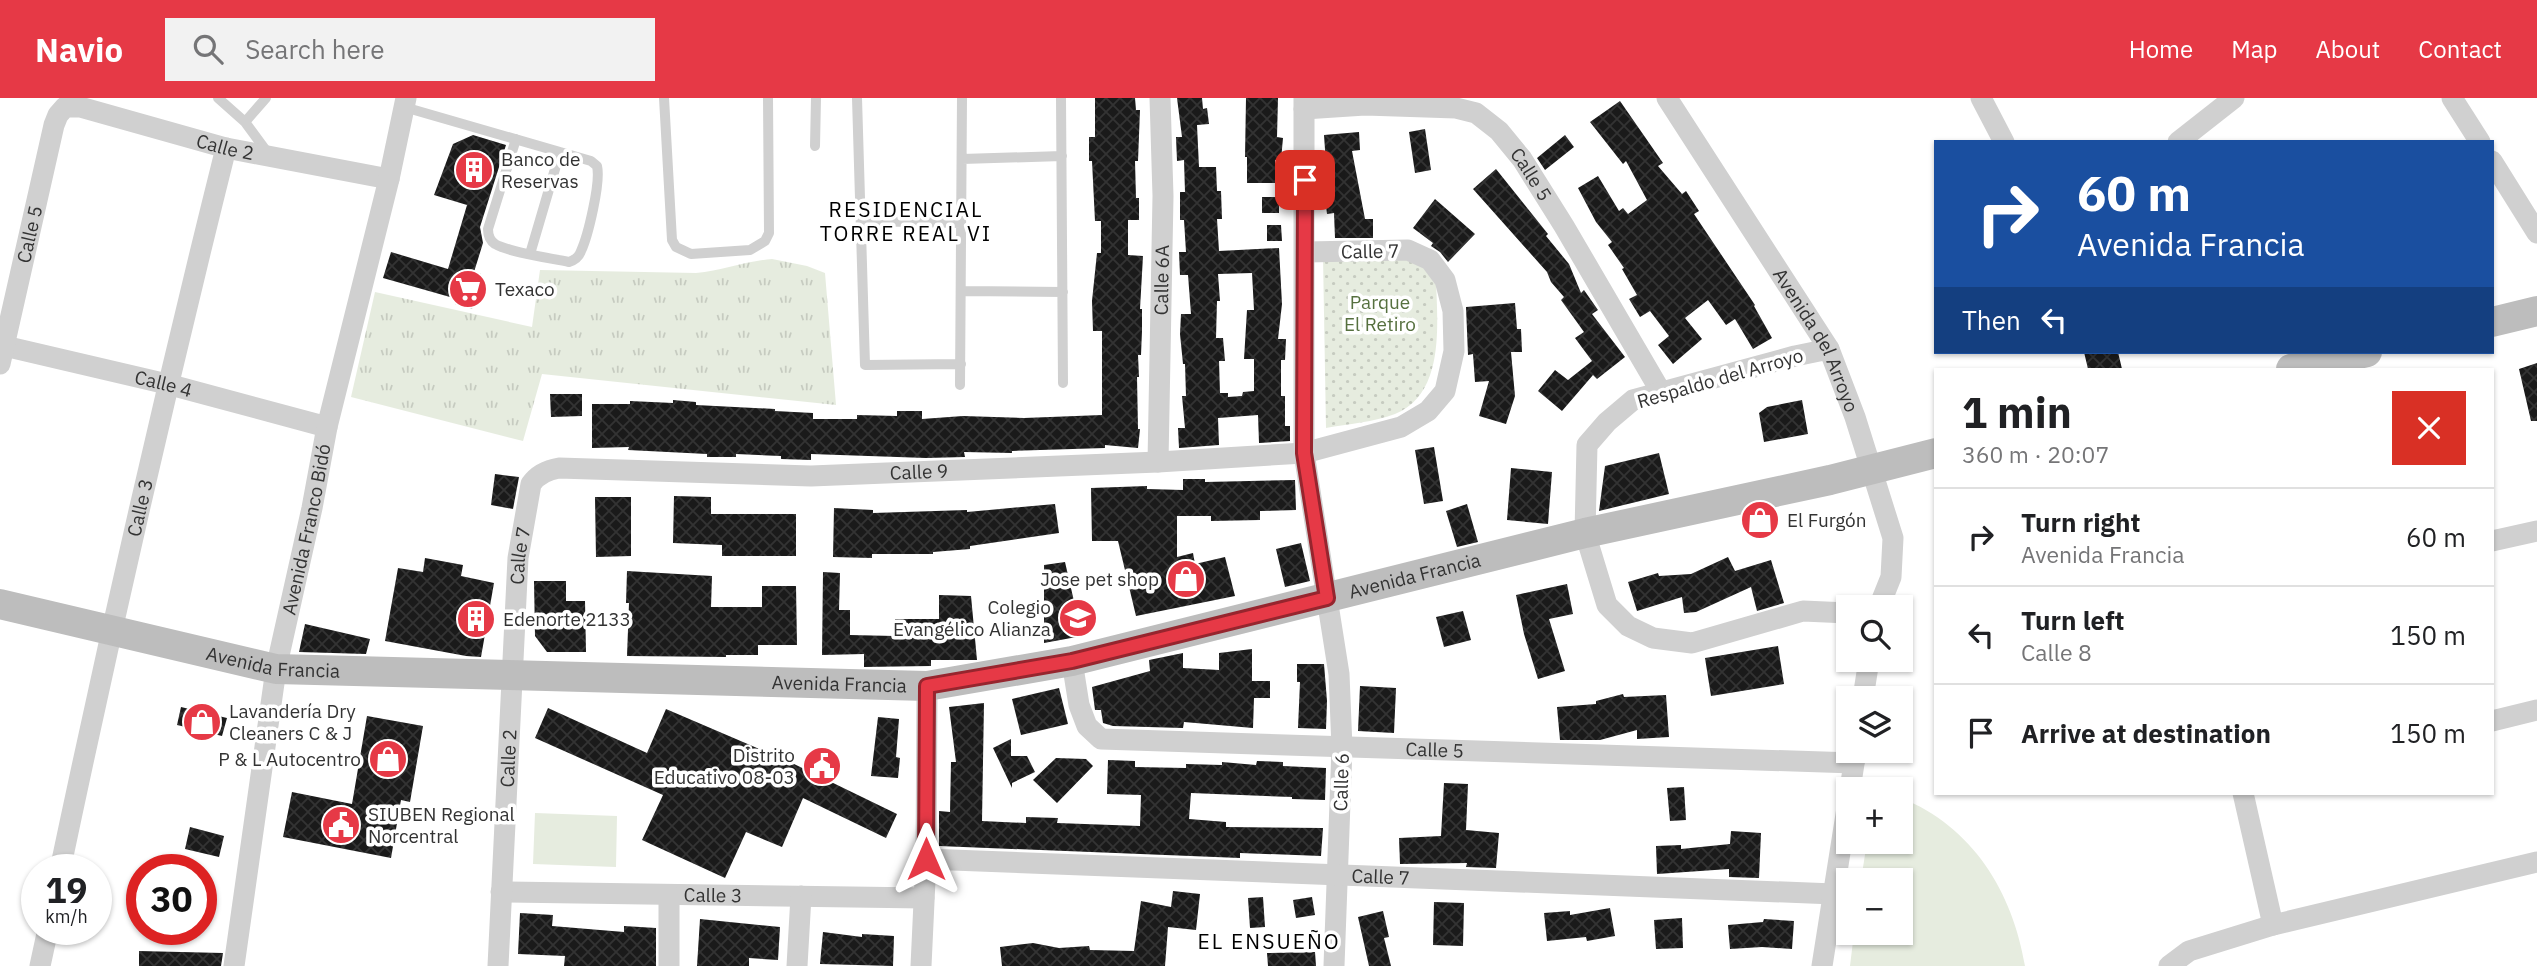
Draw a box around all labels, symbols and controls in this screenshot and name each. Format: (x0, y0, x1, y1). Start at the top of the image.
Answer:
search box (165, 18, 655, 81)
text: Navio (35, 28, 123, 71)
icon: search (189, 30, 227, 68)
text: Search here (245, 32, 385, 66)
text: Home (2129, 33, 2193, 65)
text: Map (2231, 33, 2277, 65)
text: About (2315, 33, 2380, 65)
text: Contact (2418, 33, 2502, 65)
street label: Calle 2 (194, 128, 256, 165)
street label: Calle 5 (1505, 142, 1557, 205)
place label: Banco de Reservas (501, 147, 580, 193)
building icon: Banco de Reservas (453, 149, 495, 191)
pin (1275, 150, 1335, 210)
icon: arrive (1286, 161, 1324, 199)
text: 60 m (2077, 161, 2191, 224)
icon: right (1962, 168, 2053, 259)
district label: RESIDENCIAL TORRE REAL VI (820, 195, 992, 247)
street label: Calle 5 (11, 203, 47, 265)
text: Avenida Francia (2077, 223, 2305, 265)
street label: Calle 7 (1341, 238, 1399, 264)
street label: Calle 6A (1149, 244, 1174, 316)
street label: Avenida del Arroyo (1768, 264, 1864, 415)
supermarket icon: Texaco (447, 268, 489, 310)
place label: Texaco (495, 277, 555, 301)
park label: Parque El Retiro (1344, 290, 1416, 336)
icon: left (2035, 301, 2073, 339)
text: Then (1962, 303, 2021, 337)
street label: Respaldo del Arroyo (1634, 343, 1806, 413)
street label: Calle 4 (132, 365, 195, 402)
text: 1 min (1962, 385, 2072, 440)
button: close (2392, 391, 2466, 465)
text: 360 m · 20:07 (1962, 439, 2109, 469)
street label: Avenida Franco Bidó (276, 442, 336, 617)
street label: Calle 9 (889, 458, 949, 485)
street label: Calle 3 (122, 476, 158, 539)
shop icon: El Furgón (1739, 499, 1781, 541)
text: Turn right (2021, 505, 2140, 539)
place label: El Furgón (1787, 508, 1867, 532)
icon: right (1962, 518, 2000, 556)
text: 60 m (2406, 520, 2466, 554)
street label: Calle 7 (505, 525, 535, 585)
text: Avenida Francia (2021, 539, 2185, 569)
street label: Avenida Francia (1346, 548, 1483, 604)
shop icon: Jose pet shop (1165, 558, 1207, 600)
place label: Jose pet shop (1040, 567, 1159, 591)
place label: Colegio Evangélico Alianza (893, 595, 1051, 641)
map controls (1836, 595, 1913, 945)
button: search (1836, 595, 1913, 672)
school or university icon: Colegio Evangélico Alianza (1057, 597, 1099, 639)
building icon: Edenorte 2133 (455, 598, 497, 640)
text: Turn left (2021, 603, 2124, 637)
place label: Edenorte 2133 (503, 607, 631, 631)
icon: left (1962, 616, 2000, 654)
text: 150 m (2390, 618, 2466, 652)
text: Calle 8 (2021, 637, 2092, 667)
street label: Avenida Francia (204, 641, 340, 683)
street label: Avenida Francia (771, 670, 907, 697)
button: layers (1836, 686, 1913, 763)
place label: Lavandería Dry Cleaners C & J (229, 699, 356, 745)
shop icon: Lavandería Dry Cleaners C & J (181, 701, 223, 743)
icon: arrive (1962, 714, 2000, 752)
text: Arrive at destination (2021, 716, 2271, 750)
text: 150 m (2390, 716, 2466, 750)
street label: Calle 2 (495, 728, 522, 788)
street label: Calle 5 (1405, 737, 1464, 763)
shop icon: P & L Autocentro (367, 738, 409, 780)
place label: Distrito Educativo 08-03 (654, 743, 795, 789)
public building icon: Distrito Educativo 08-03 (801, 745, 843, 787)
place label: P & L Autocentro (218, 747, 361, 771)
street label: Calle 6 (1328, 752, 1354, 812)
button: + (1836, 777, 1913, 854)
place label: SIUBEN Regional Norcentral (368, 802, 515, 848)
public building icon: SIUBEN Regional Norcentral (320, 804, 362, 846)
position arrow (889, 822, 963, 896)
speed limit sign: 30 (126, 854, 217, 945)
street label: Calle 7 (1351, 863, 1410, 890)
text: 19 (45, 867, 88, 913)
button: − (1836, 868, 1913, 945)
street label: Calle 3 (684, 883, 742, 907)
text: km/h (45, 905, 88, 928)
district label: EL ENSUEÑO (1197, 927, 1341, 955)

